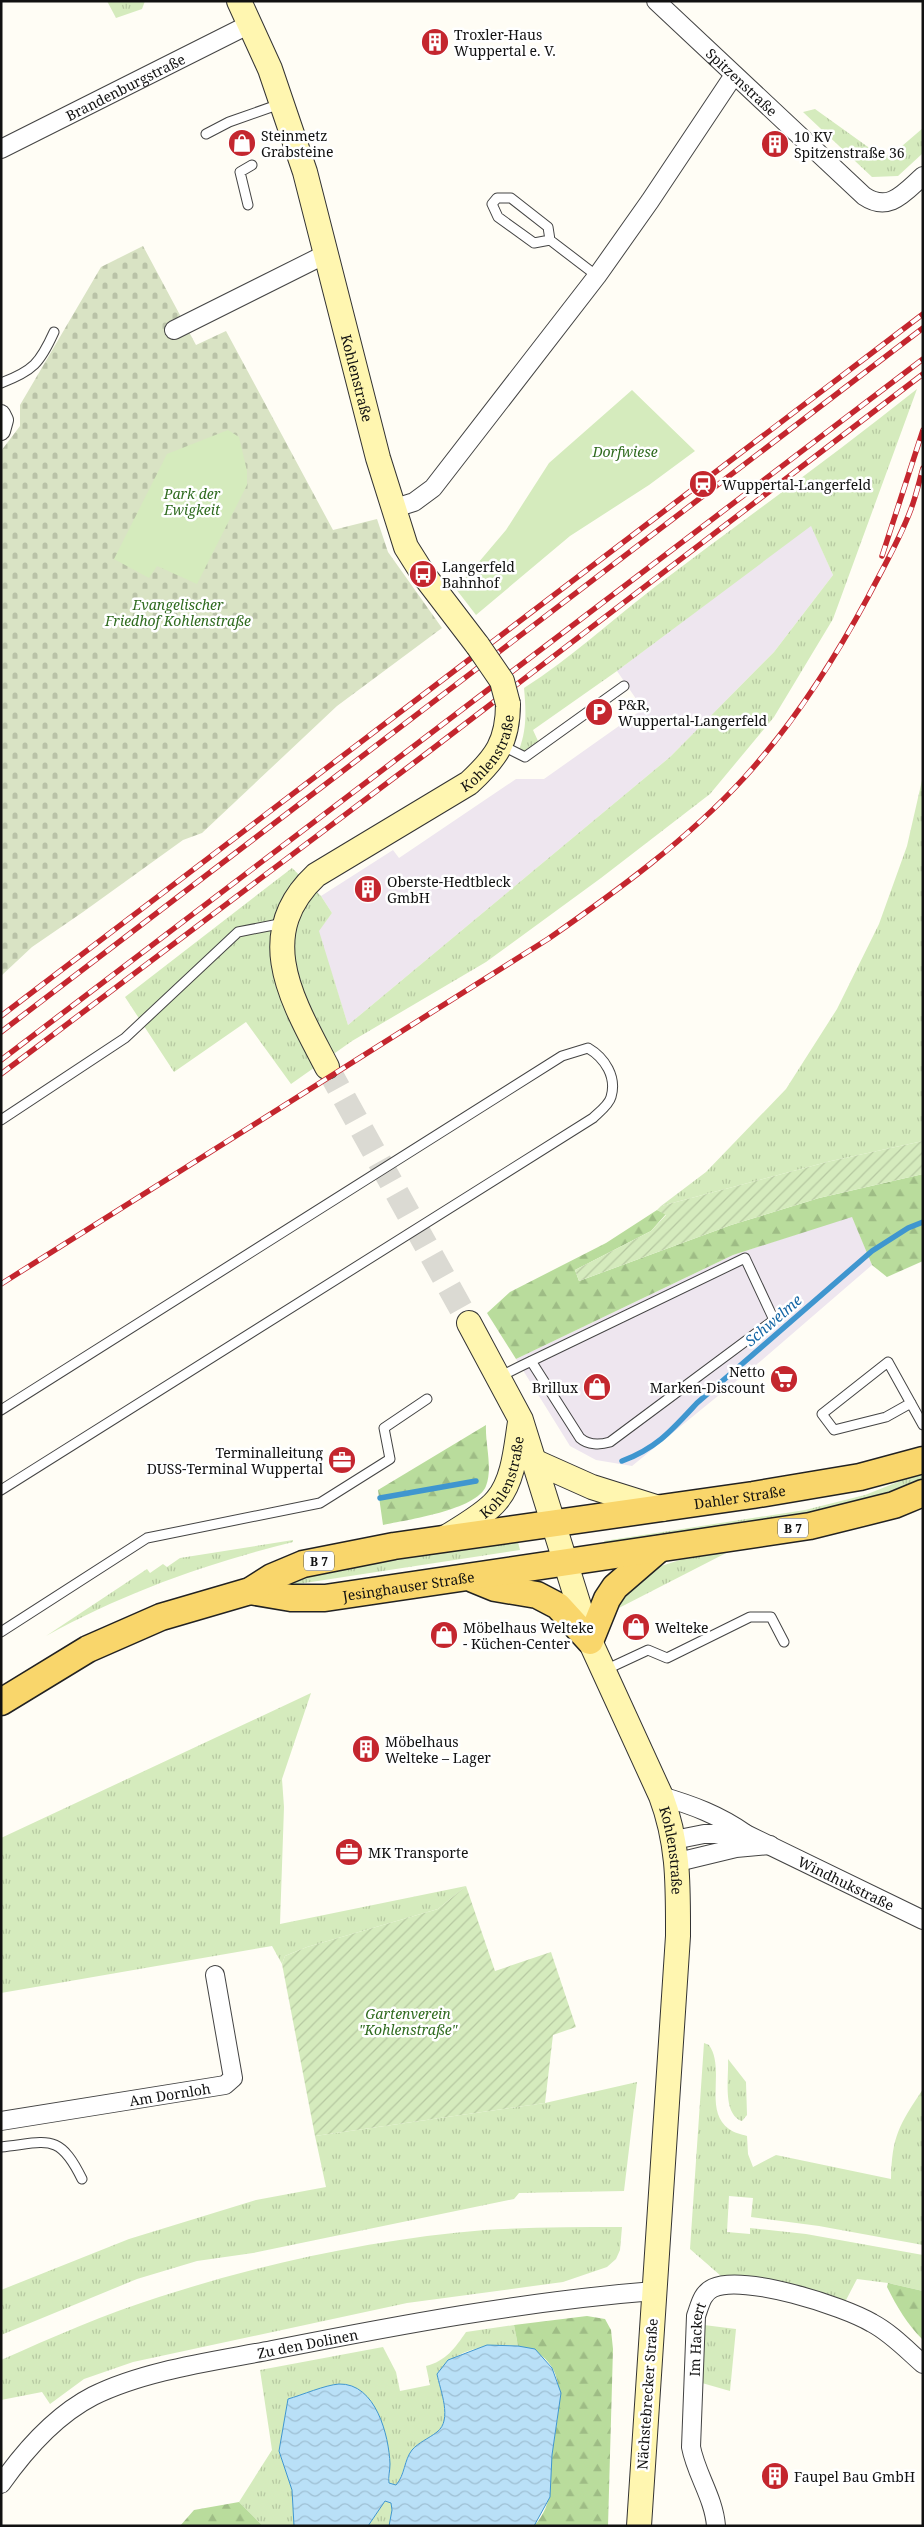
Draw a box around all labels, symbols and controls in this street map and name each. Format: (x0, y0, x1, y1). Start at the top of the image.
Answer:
place label: Troxler-Haus Wuppertal e. V. (454, 25, 556, 60)
building icon: Troxler-Haus Wuppertal e. V. (420, 27, 450, 57)
street label: Spitzenstraße (702, 44, 782, 120)
street label: Brandenburgstraße (62, 49, 188, 125)
place label: Steinmetz Grabsteine (261, 126, 334, 161)
place label: 10 KV Spitzenstraße 36 (794, 127, 905, 162)
shop icon: Steinmetz Grabsteine (227, 128, 257, 158)
building icon: 10 KV Spitzenstraße 36 (760, 129, 790, 159)
street label: Kohlenstraße (337, 332, 378, 424)
park label: Dorfwiese (591, 442, 658, 461)
station icon: Wuppertal-Langerfeld (688, 469, 718, 499)
place label: Wuppertal-Langerfeld (722, 475, 872, 494)
park label: Park der Ewigkeit (163, 484, 221, 519)
place label: Langerfeld Bahnhof (442, 557, 515, 592)
bus stop icon: Langerfeld Bahnhof (408, 559, 438, 589)
park label: Evangelischer Friedhof Kohlenstraße (104, 595, 251, 630)
place label: P&R, Wuppertal-Langerfeld (618, 695, 768, 730)
parking icon: P&R, Wuppertal-Langerfeld (584, 697, 614, 727)
street label: Kohlenstraße (457, 714, 517, 796)
place label: Oberste-Hedtbleck GmbH (387, 872, 512, 907)
building icon: Oberste-Hedtbleck GmbH (353, 874, 383, 904)
water label: Schwelme (740, 1289, 806, 1350)
place label: Netto Marken-Discount (650, 1362, 765, 1397)
supermarket icon: Netto Marken-Discount (769, 1364, 799, 1394)
shop icon: Brillux (582, 1372, 612, 1402)
place label: Brillux (532, 1378, 579, 1397)
street label: Kohlenstraße (475, 1435, 527, 1522)
place label: Terminalleitung DUSS-Terminal Wuppertal (147, 1443, 324, 1478)
office icon: Terminalleitung DUSS-Terminal Wuppertal (327, 1445, 357, 1475)
street label: Dahler Straße (693, 1480, 787, 1513)
road number: B 7 (778, 1519, 808, 1538)
road number: B 7 (304, 1552, 334, 1570)
street label: Jesinghauser Straße (340, 1566, 476, 1605)
shop icon: Welteke (621, 1612, 651, 1642)
place label: Möbelhaus Welteke - Küchen-Center (463, 1618, 594, 1653)
place label: Welteke (655, 1618, 708, 1637)
shop icon: Möbelhaus Welteke - Küchen-Center (429, 1620, 459, 1650)
place label: Möbelhaus Welteke – Lager (385, 1732, 491, 1767)
building icon: Möbelhaus Welteke – Lager (351, 1734, 381, 1764)
street label: Kohlenstraße (656, 1804, 687, 1895)
office icon: MK Transporte (334, 1837, 364, 1867)
place label: MK Transporte (368, 1843, 468, 1862)
street label: Windhukstraße (795, 1851, 898, 1914)
park label: Gartenverein "Kohlenstraße" (359, 2004, 459, 2039)
street label: Am Dornloh (128, 2078, 212, 2110)
street label: Im Hackert (684, 2299, 710, 2377)
street label: Nächstebrecker Straße (632, 2318, 662, 2470)
street label: Zu den Dolinen (256, 2324, 359, 2362)
building icon: Faupel Bau GmbH (760, 2461, 790, 2491)
place label: Faupel Bau GmbH (794, 2467, 915, 2486)

